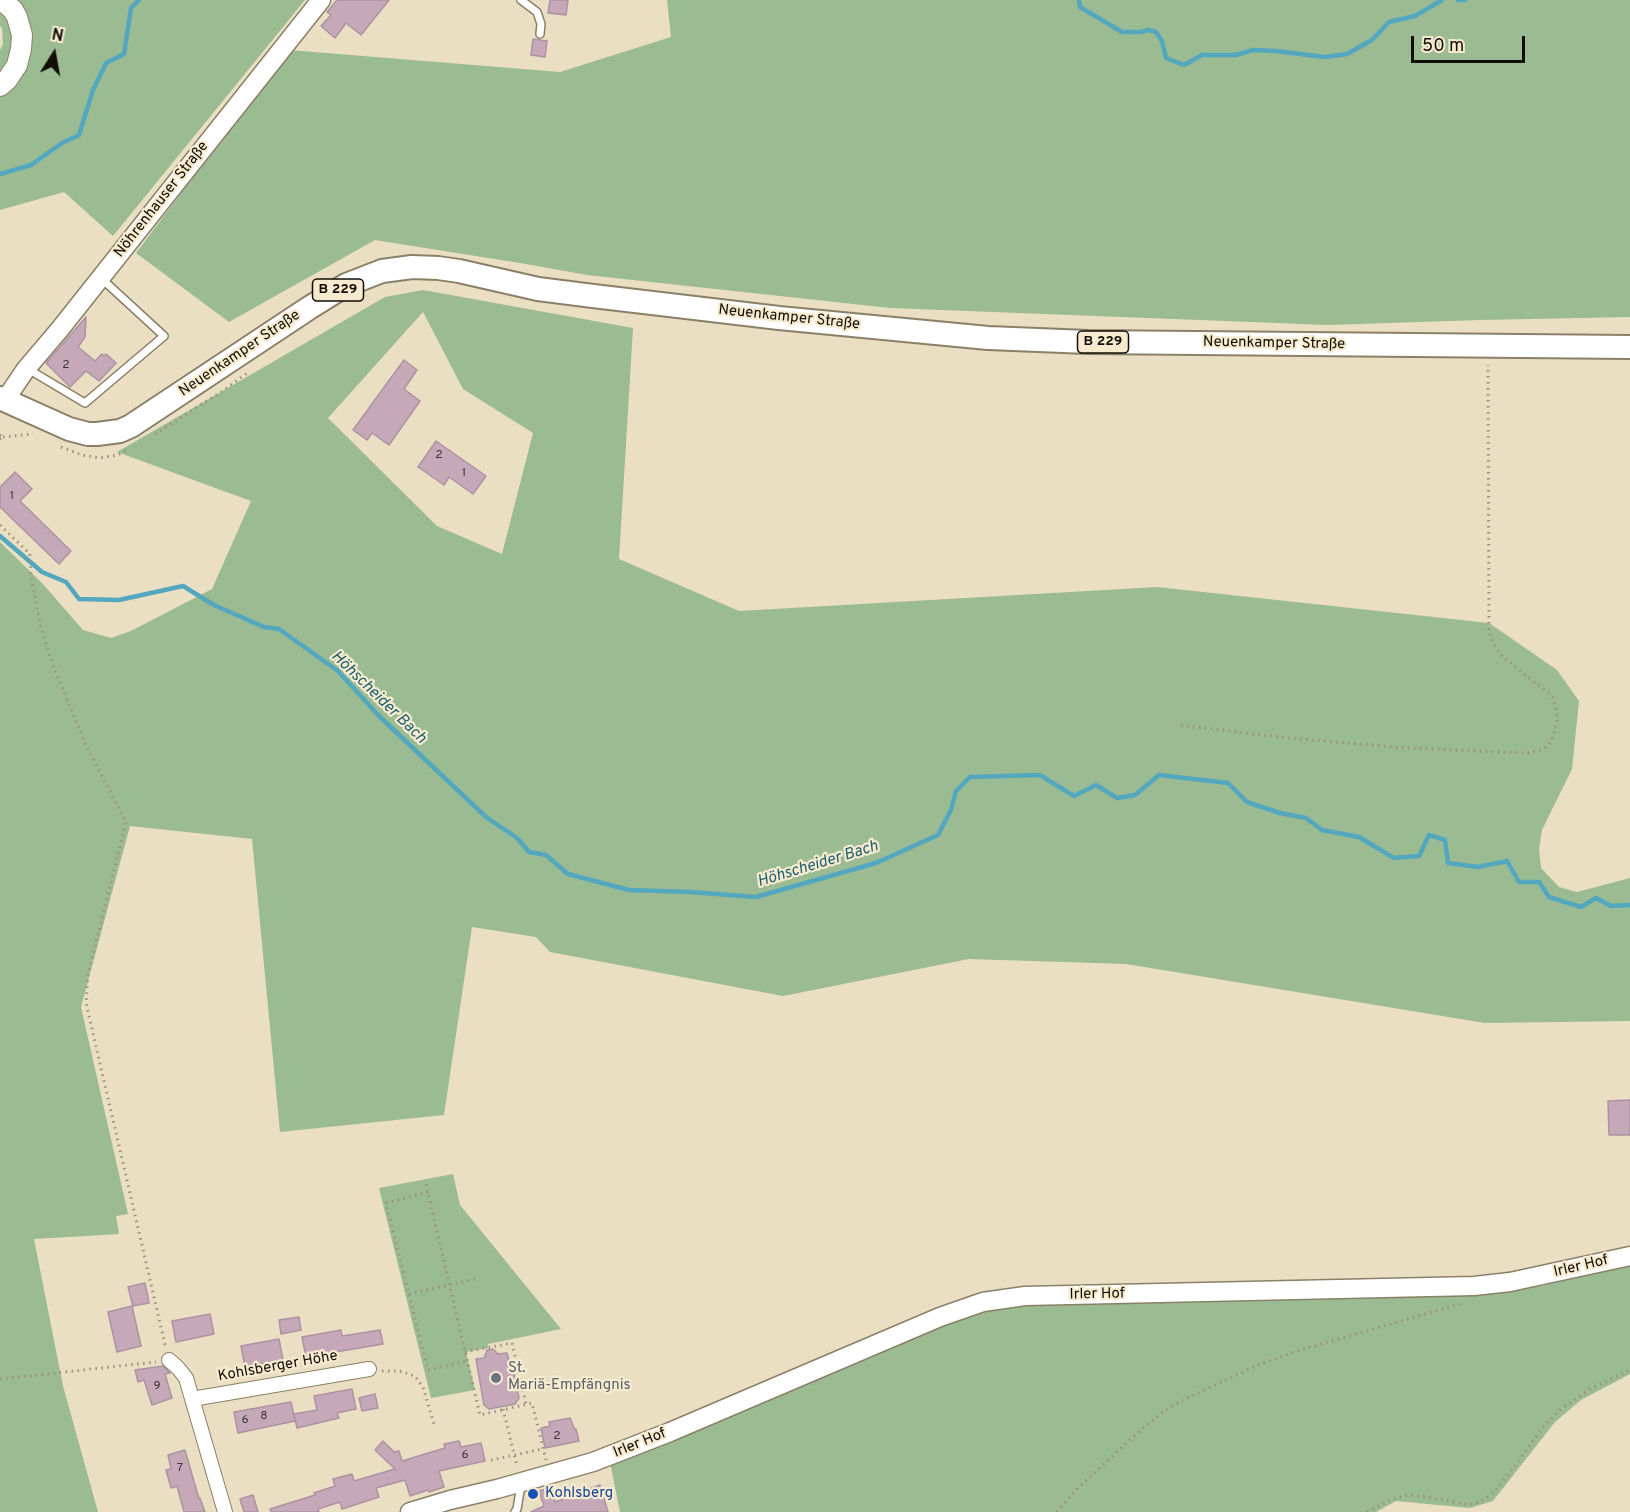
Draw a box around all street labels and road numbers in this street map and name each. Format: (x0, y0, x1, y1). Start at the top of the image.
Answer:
street label: Nöhrenhauser Straße (111, 138, 213, 262)
road number: B 229 (312, 279, 364, 301)
street label: Neuenkamper Straße (717, 302, 861, 334)
street label: Neuenkamper Straße (176, 307, 304, 401)
road number: B 229 (1078, 331, 1128, 353)
street label: Neuenkamper Straße (1203, 334, 1345, 354)
street label: Irler Hof (1552, 1252, 1610, 1282)
street label: Irler Hof (1069, 1286, 1125, 1304)
street label: Kohlsberger Höhe (217, 1348, 339, 1386)
street label: Irler Hof (611, 1425, 669, 1463)

